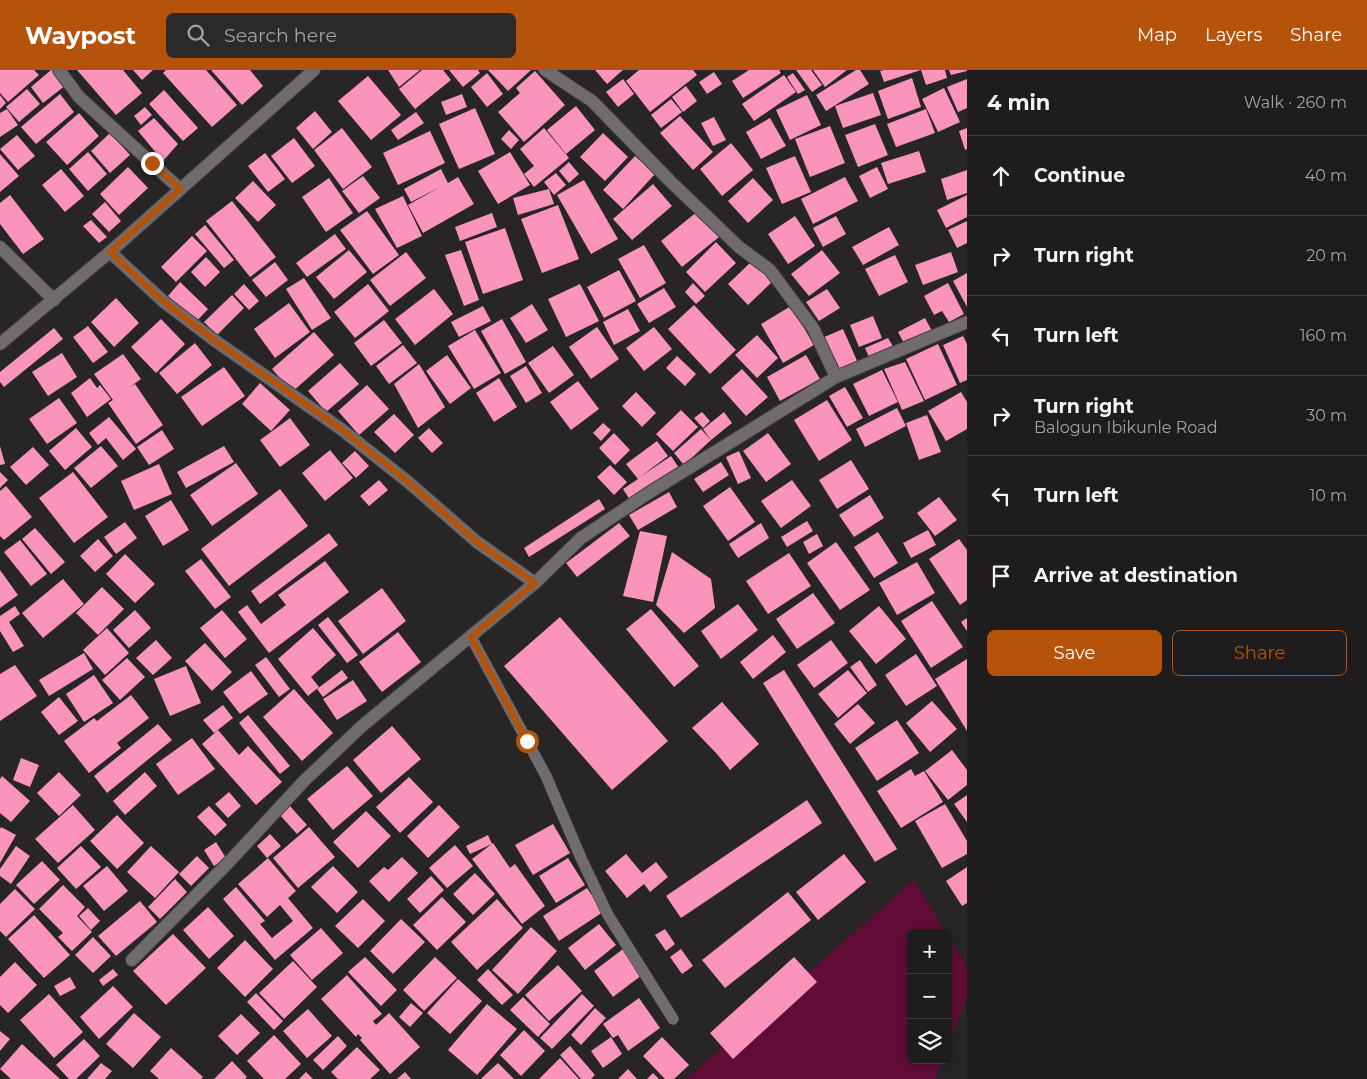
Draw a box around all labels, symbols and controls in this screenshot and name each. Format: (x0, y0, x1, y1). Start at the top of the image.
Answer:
search box (166, 13, 516, 58)
text: Waypost (25, 21, 136, 50)
icon: search (184, 21, 212, 49)
text: Search here (224, 24, 337, 47)
text: Map (1137, 24, 1177, 46)
text: Layers (1205, 24, 1262, 46)
text: Share (1290, 24, 1342, 46)
text: 4 min (987, 90, 1050, 115)
text: Walk · 260 m (1244, 93, 1347, 112)
route end (141, 152, 164, 175)
icon: ahead (987, 162, 1015, 190)
text: Continue (1034, 164, 1125, 187)
text: 40 m (1305, 166, 1347, 185)
icon: right (987, 242, 1015, 270)
text: Turn right (1034, 244, 1134, 267)
text: 20 m (1306, 246, 1347, 265)
icon: left (987, 322, 1015, 350)
text: Turn left (1034, 324, 1119, 347)
text: 160 m (1300, 326, 1347, 345)
text: Turn right (1034, 395, 1134, 418)
icon: right (987, 402, 1015, 430)
text: 30 m (1306, 406, 1347, 425)
text: Balogun Ibikunle Road (1034, 418, 1218, 437)
icon: left (987, 482, 1015, 510)
text: Turn left (1034, 484, 1119, 507)
text: 10 m (1309, 486, 1347, 505)
icon: arrive (987, 562, 1015, 590)
text: Arrive at destination (1034, 564, 1238, 587)
button: Save (987, 630, 1162, 676)
button: Share (1172, 630, 1347, 676)
route start (516, 730, 539, 753)
map controls (907, 929, 952, 1064)
button: + (907, 929, 952, 974)
button: − (907, 974, 952, 1019)
button: layers (907, 1019, 952, 1064)

